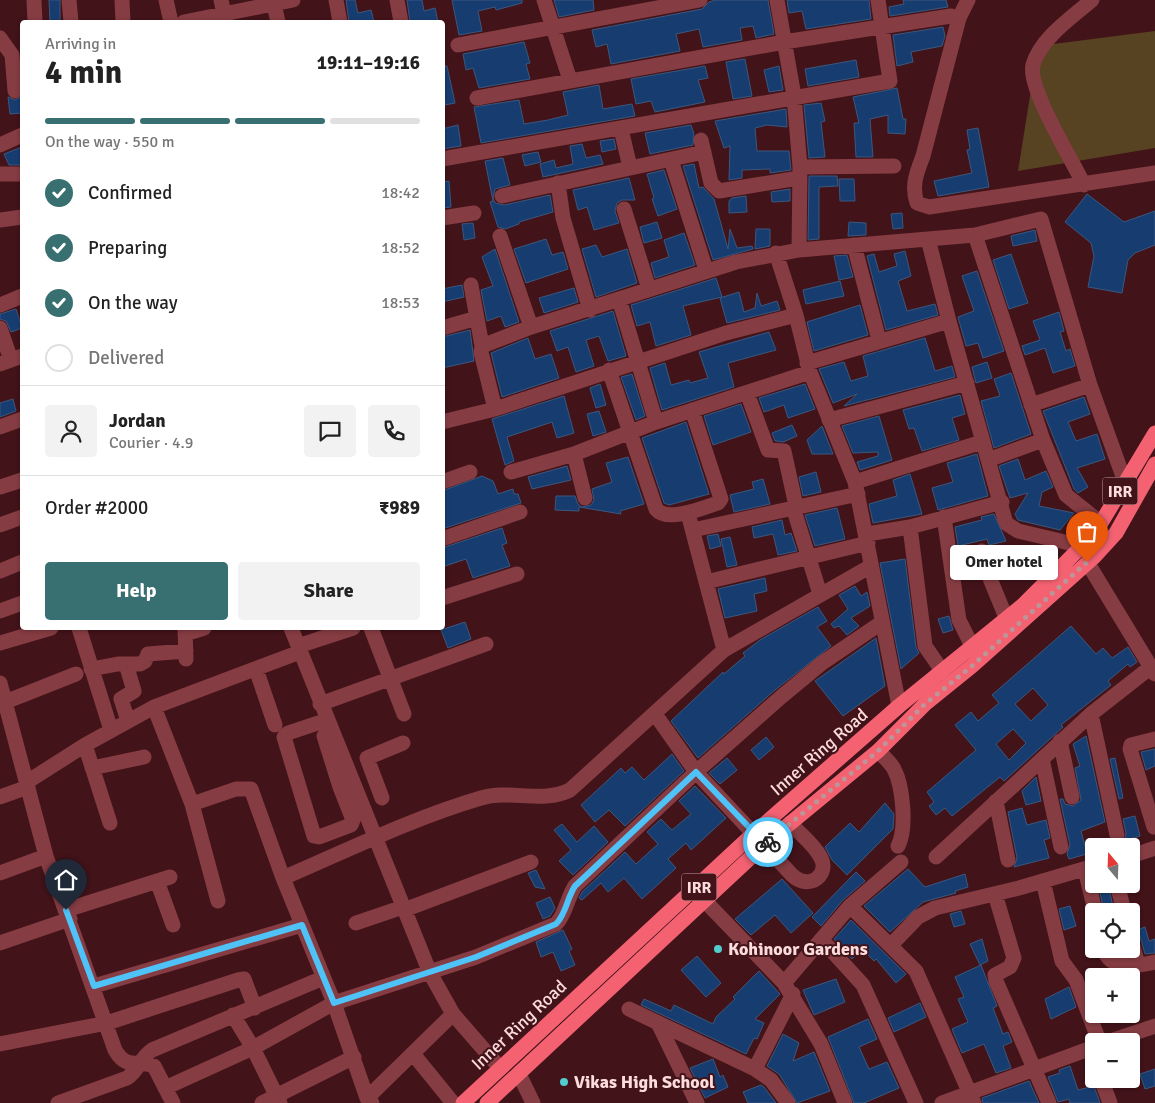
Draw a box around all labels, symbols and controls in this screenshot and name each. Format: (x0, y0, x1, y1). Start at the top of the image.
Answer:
text: Arriving in (45, 34, 116, 54)
text: 19:11–19:16 (317, 51, 420, 75)
text: 4 min (45, 53, 122, 92)
text: On the way · 550 m (45, 132, 175, 152)
icon: check (45, 179, 73, 207)
text: Confirmed (88, 181, 172, 205)
text: 18:42 (381, 183, 420, 203)
icon: check (45, 234, 73, 262)
text: Preparing (88, 236, 167, 260)
text: 18:52 (381, 238, 420, 258)
icon: check (45, 289, 73, 317)
text: On the way (88, 291, 178, 315)
text: 18:53 (381, 293, 420, 313)
text: Delivered (88, 346, 164, 370)
button: person (45, 405, 97, 457)
button: chat (304, 405, 356, 457)
button: phone (368, 405, 420, 457)
text: Jordan (109, 409, 166, 433)
text: Courier · 4.9 (109, 433, 193, 453)
road number: IRR (1102, 478, 1138, 504)
text: Order #2000 (45, 496, 148, 520)
text: ₹989 (379, 496, 420, 520)
pin (1066, 511, 1108, 562)
icon: bag (1073, 518, 1101, 546)
callout: Omer hotel (950, 544, 1057, 580)
text: Omer hotel (965, 552, 1043, 572)
button: Help (45, 562, 228, 620)
button: Share (238, 562, 420, 620)
street label: Inner Ring Road (766, 704, 872, 800)
courier (743, 817, 793, 867)
icon: bike (754, 828, 782, 856)
north arrow (1085, 838, 1140, 892)
map controls (1085, 838, 1140, 1088)
pin (45, 859, 87, 910)
icon: home (52, 866, 80, 894)
road number: IRR (682, 874, 716, 900)
button: locate (1085, 903, 1140, 958)
place label: Kohinoor Gardens (728, 938, 868, 960)
marker: Kohinoor Gardens (712, 943, 724, 955)
button: + (1085, 968, 1140, 1023)
street label: Inner Ring Road (467, 975, 571, 1075)
button: − (1085, 1033, 1140, 1088)
place label: Vikas High School (574, 1071, 715, 1093)
marker: Vikas High School (558, 1076, 570, 1088)

